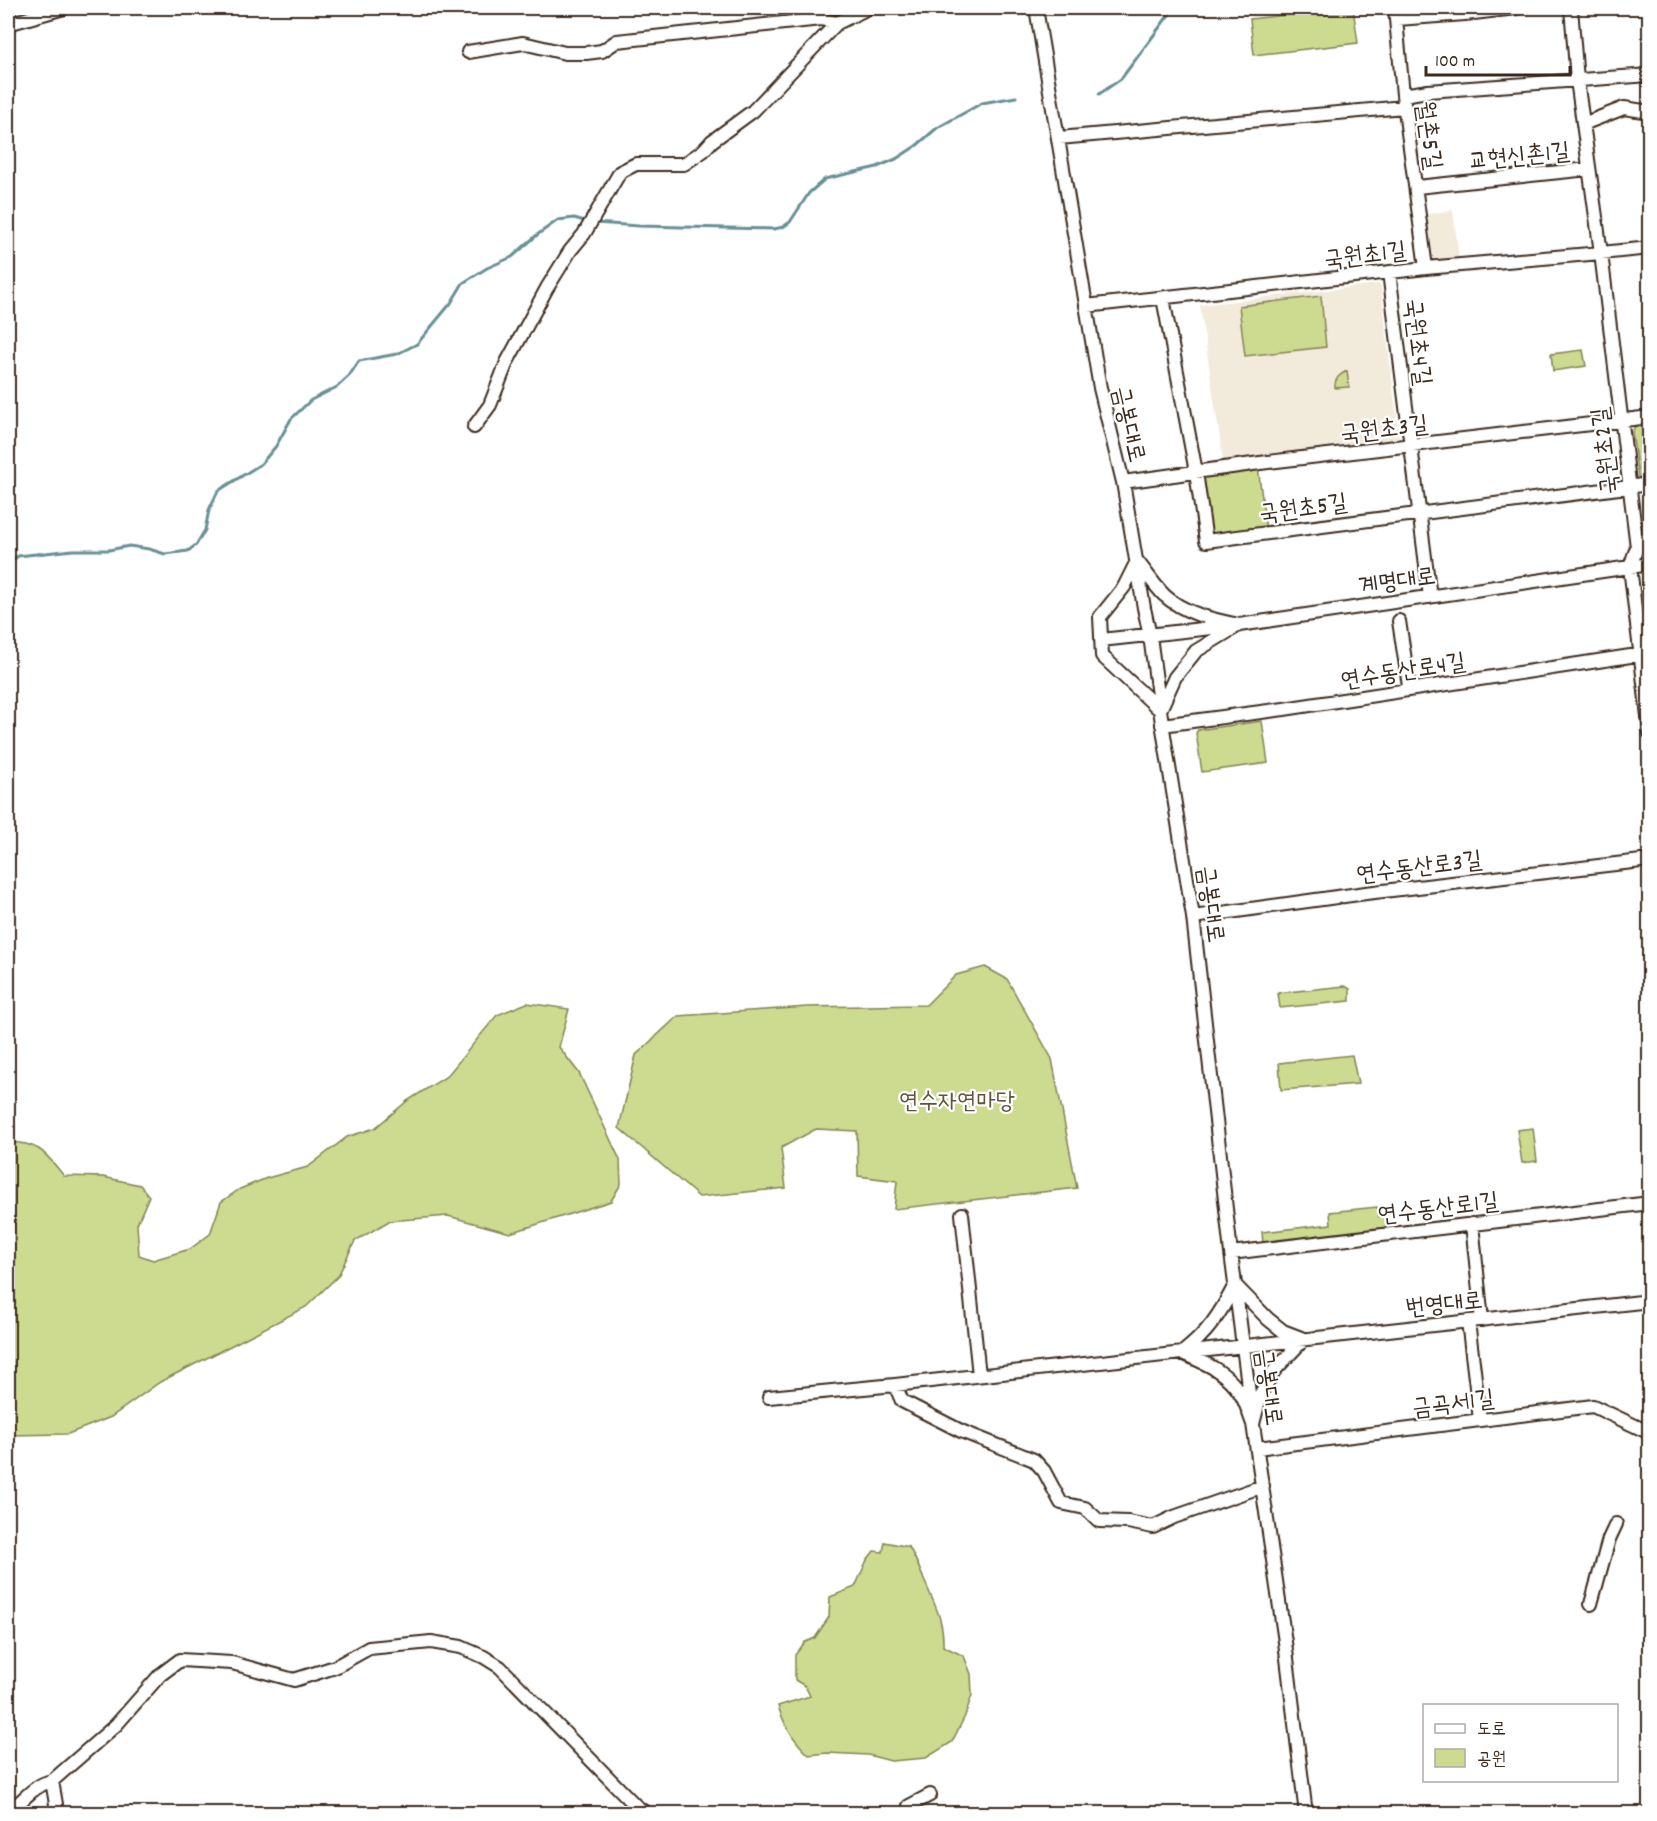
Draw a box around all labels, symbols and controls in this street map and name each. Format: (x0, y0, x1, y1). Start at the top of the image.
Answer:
scale bar (1426, 39, 1570, 77)
text: 100 m (1435, 50, 1475, 75)
street label: 월촌5길 (1405, 99, 1449, 172)
street label: 교현신촌1길 (1467, 136, 1572, 180)
street label: 국원초1길 (1322, 235, 1408, 279)
street label: 국원초4길 (1394, 297, 1438, 388)
street label: 금봉대로 (1102, 383, 1152, 466)
street label: 국원초2길 (1585, 405, 1629, 496)
street label: 국원초3길 (1339, 409, 1430, 453)
street label: 국원초5길 (1257, 487, 1350, 533)
street label: 계명대로 (1357, 561, 1438, 605)
street label: 연수동산로4길 (1339, 646, 1468, 700)
street label: 연수동산로3길 (1354, 844, 1484, 894)
street label: 금봉대로 (1187, 864, 1231, 945)
park label: 연수자연마당 (899, 1086, 1015, 1120)
street label: 연수동산로1길 (1376, 1186, 1501, 1234)
street label: 번영대로 (1404, 1285, 1485, 1327)
street label: 금봉대로 (1245, 1347, 1289, 1428)
street label: 금곡서1길 (1410, 1383, 1496, 1427)
legend (1423, 1704, 1618, 1782)
text: 도로 (1477, 1718, 1506, 1743)
text: 공원 (1477, 1748, 1506, 1773)

